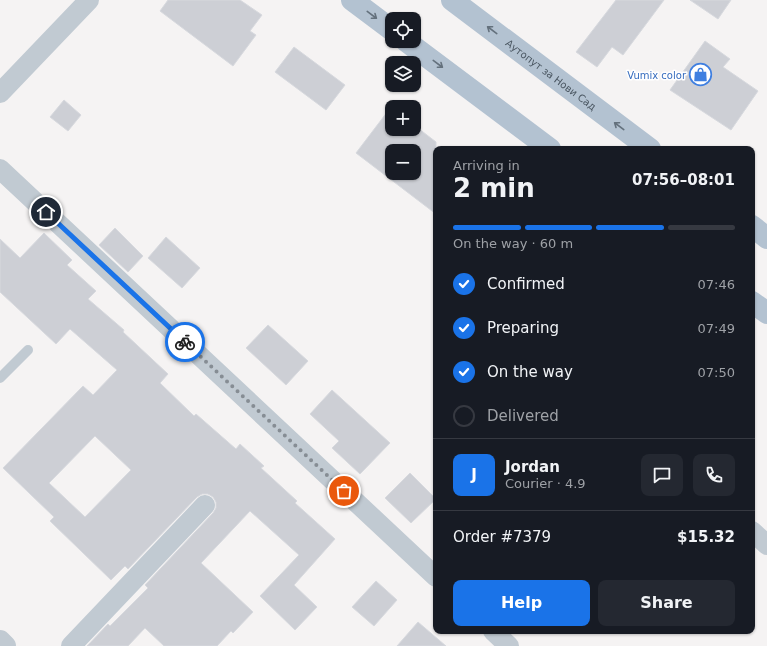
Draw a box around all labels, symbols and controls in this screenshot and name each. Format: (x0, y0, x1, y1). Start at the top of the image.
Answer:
one-way arrow (366, 11, 377, 19)
map controls (385, 12, 421, 180)
button: locate (385, 12, 421, 48)
one-way arrow (487, 26, 498, 35)
street label: Аутопут за Нови Сад (503, 37, 598, 113)
button: layers (385, 56, 421, 92)
one-way arrow (432, 60, 443, 69)
shop icon: Vumix color (688, 62, 714, 88)
place label: Vumix color (627, 70, 687, 81)
button: + (385, 100, 421, 136)
one-way arrow (613, 121, 624, 130)
button: − (385, 144, 421, 180)
text: Arriving in (453, 158, 520, 173)
text: 07:56–08:01 (632, 171, 735, 189)
text: 2 min (453, 173, 535, 203)
pin (29, 195, 63, 229)
icon: home (35, 201, 57, 223)
text: On the way · 60 m (453, 236, 573, 251)
icon: check (453, 273, 475, 295)
text: Confirmed (487, 275, 565, 293)
text: 07:46 (698, 277, 735, 292)
icon: check (453, 317, 475, 339)
text: Preparing (487, 319, 559, 337)
text: 07:49 (698, 321, 735, 336)
courier (165, 322, 205, 362)
icon: bike (174, 331, 196, 353)
icon: check (453, 361, 475, 383)
text: On the way (487, 363, 573, 381)
text: 07:50 (698, 365, 735, 380)
text: Delivered (487, 407, 559, 425)
button: chat (641, 454, 683, 496)
button: phone (693, 454, 735, 496)
text: Jordan (505, 458, 560, 476)
text: J (471, 466, 477, 484)
pin (327, 474, 361, 508)
text: Courier · 4.9 (505, 476, 586, 491)
icon: bag (333, 480, 355, 502)
text: Order #7379 (453, 528, 551, 546)
text: $15.32 (677, 528, 735, 546)
button: Help (453, 580, 590, 626)
button: Share (598, 580, 735, 626)

